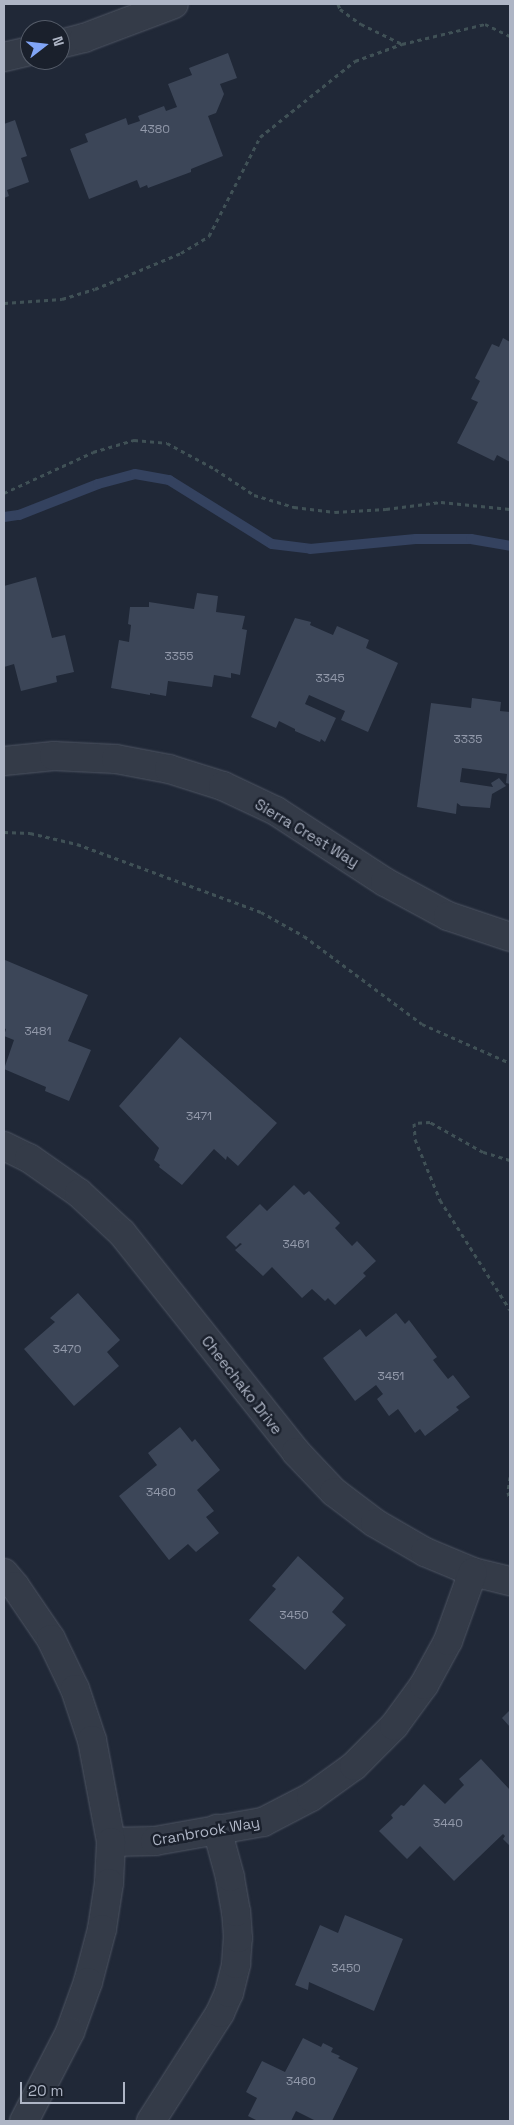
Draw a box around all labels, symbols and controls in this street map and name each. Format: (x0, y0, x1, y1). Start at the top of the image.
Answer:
north arrow (20, 20, 70, 70)
text: N (49, 34, 68, 48)
house number: 4380 (140, 123, 170, 137)
house number: 3355 (165, 650, 193, 664)
house number: 3345 (315, 672, 345, 686)
house number: 3335 (454, 733, 482, 747)
street label: Sierra Crest Way (252, 795, 362, 871)
house number: 3481 (24, 1025, 52, 1039)
house number: 3471 (186, 1110, 212, 1124)
house number: 3461 (282, 1238, 310, 1252)
street label: Cheechako Drive (198, 1332, 286, 1438)
house number: 3470 (53, 1343, 81, 1357)
house number: 3451 (378, 1370, 404, 1384)
house number: 3460 (146, 1486, 176, 1500)
house number: 3450 (279, 1609, 309, 1623)
street label: Cranbrook Way (151, 1813, 261, 1849)
house number: 3440 (433, 1817, 463, 1831)
house number: 3450 (331, 1962, 361, 1976)
scale bar (22, 2072, 128, 2104)
house number: 3460 (286, 2075, 316, 2089)
text: 20 m (28, 2081, 63, 2100)

